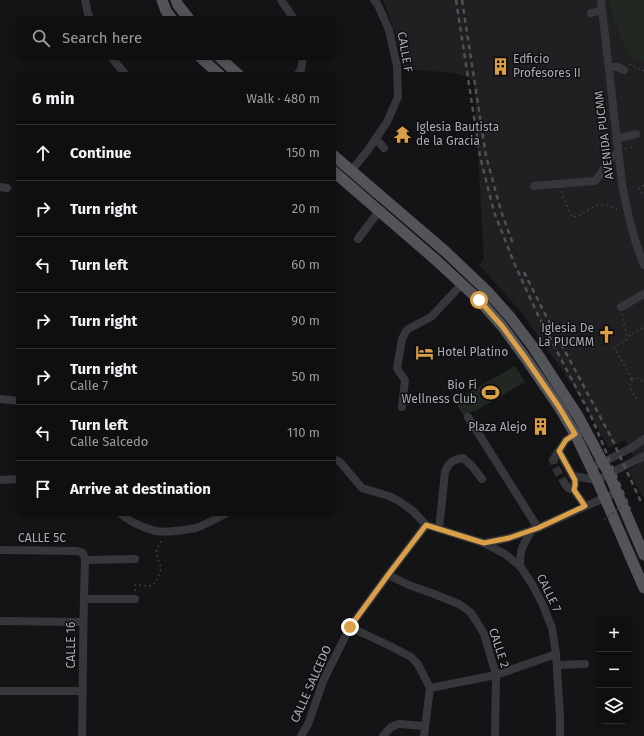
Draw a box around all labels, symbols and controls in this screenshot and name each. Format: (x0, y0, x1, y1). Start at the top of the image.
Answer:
search box (16, 16, 336, 60)
icon: search (30, 27, 52, 49)
text: Search here (62, 29, 142, 47)
street label: CALLE F (395, 31, 415, 74)
place label: Edficio Profesores II (513, 52, 581, 80)
building icon: Edficio Profesores II (490, 56, 510, 76)
text: 6 min (32, 88, 75, 109)
street label: AVENIDA PUCMM (592, 90, 616, 180)
text: Walk · 480 m (246, 91, 320, 106)
place label: Iglesia Bautista de la Gracia (416, 120, 499, 148)
temple icon: Iglesia Bautista de la Gracia (393, 124, 413, 144)
icon: ahead (32, 142, 54, 164)
text: Continue (70, 144, 131, 162)
text: 150 m (286, 145, 320, 160)
icon: right (32, 198, 54, 220)
text: Turn right (70, 200, 137, 218)
text: 20 m (292, 201, 320, 216)
icon: left (32, 254, 54, 276)
text: Turn left (70, 256, 128, 274)
text: 60 m (291, 257, 320, 272)
route start (470, 291, 488, 309)
icon: right (32, 310, 54, 332)
text: Turn right (70, 312, 137, 330)
text: 90 m (291, 313, 320, 328)
place label: Iglesia De La PUCMM (538, 321, 594, 349)
church icon: Iglesia De La PUCMM (597, 325, 617, 345)
hotel icon: Hotel Platino (414, 342, 434, 362)
place label: Hotel Platino (437, 345, 508, 359)
text: Turn right (70, 360, 137, 378)
icon: right (32, 366, 54, 388)
text: 50 m (292, 369, 320, 384)
text: Calle 7 (70, 378, 108, 393)
place label: Bio Fi Wellness Club (402, 378, 477, 406)
sports icon: Bio Fi Wellness Club (480, 382, 500, 402)
text: Turn left (70, 416, 128, 434)
building icon: Plaza Alejo (530, 417, 550, 437)
place label: Plaza Alejo (468, 420, 527, 434)
icon: left (32, 422, 54, 444)
text: 110 m (287, 425, 320, 440)
text: Calle Salcedo (70, 434, 148, 449)
icon: arrive (32, 478, 54, 500)
text: Arrive at destination (70, 480, 211, 498)
street label: CALLE 5C (18, 531, 66, 545)
street label: CALLE 7 (534, 572, 564, 614)
map controls (596, 616, 632, 724)
button: + (596, 616, 632, 652)
route end (341, 618, 359, 636)
street label: CALLE 16 (64, 622, 78, 668)
street label: CALLE 2 (486, 626, 512, 670)
street label: CALLE SALCEDO (288, 643, 334, 725)
button: − (596, 652, 632, 688)
button: layers (596, 688, 632, 724)

